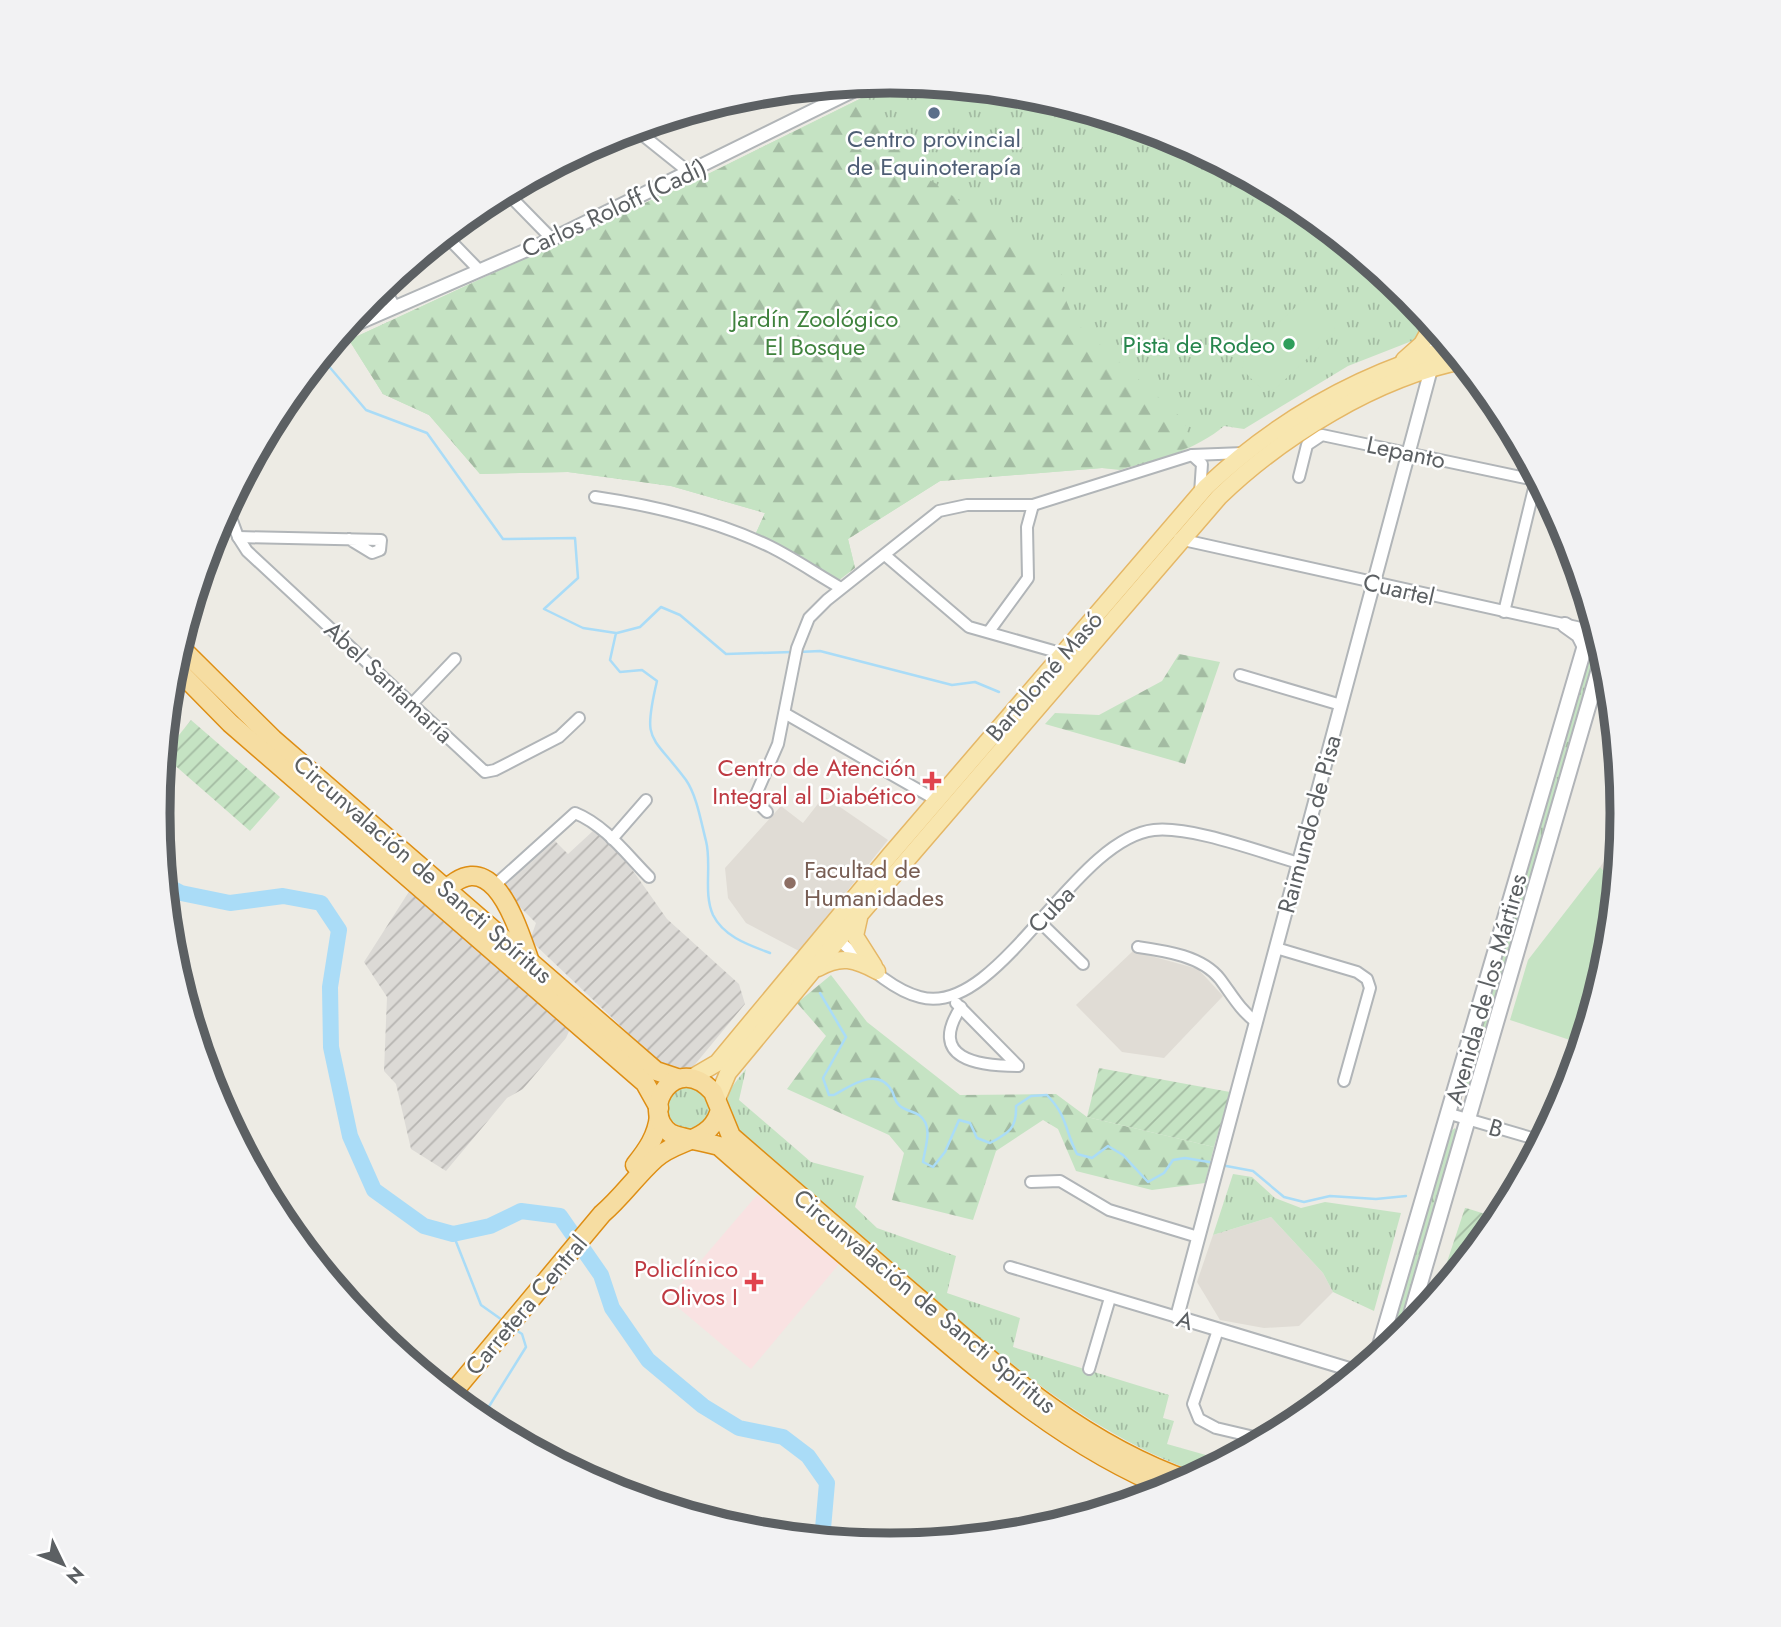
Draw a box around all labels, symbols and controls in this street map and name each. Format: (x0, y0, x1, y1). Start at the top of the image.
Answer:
marker: Centro provincial de Equinoterapía (926, 105, 942, 121)
place label: Centro provincial de Equinoterapía (847, 121, 1021, 184)
street label: Carlos Roloff (Cadí) (516, 150, 712, 266)
park label: Jardín Zoológico El Bosque (729, 301, 898, 364)
place label: Pista de Rodeo (1123, 327, 1275, 362)
marker: Pista de Rodeo (1281, 336, 1297, 352)
street label: Lepanto (1363, 427, 1449, 477)
street label: Cuartel (1360, 564, 1438, 614)
street label: Bartolomé Masó (977, 603, 1111, 749)
street label: Abel Santamaría (317, 613, 461, 751)
street label: Raimundo de Pisa (1268, 731, 1350, 917)
street label: Circunvalación de Sancti Spíritus (286, 746, 560, 992)
place label: Centro de Atención Integral al Diabético (712, 750, 916, 813)
marker: Centro de Atención Integral al Diabético (922, 771, 942, 791)
place label: Facultad de Humanidades (804, 852, 944, 915)
street label: Avenida de los Mártires (1436, 870, 1536, 1108)
marker: Facultad de Humanidades (782, 875, 798, 891)
street label: Cuba (1020, 877, 1082, 941)
street label: B (1485, 1109, 1507, 1147)
street label: Circunvalación de Sancti Spíritus (786, 1180, 1064, 1422)
street label: Carretera Central (457, 1227, 595, 1383)
place label: Policlínico Olivos I (634, 1251, 738, 1314)
marker: Policlínico Olivos I (744, 1272, 764, 1292)
street label: A (1172, 1301, 1198, 1339)
north arrow (28, 1529, 98, 1599)
text: N (60, 1561, 90, 1590)

